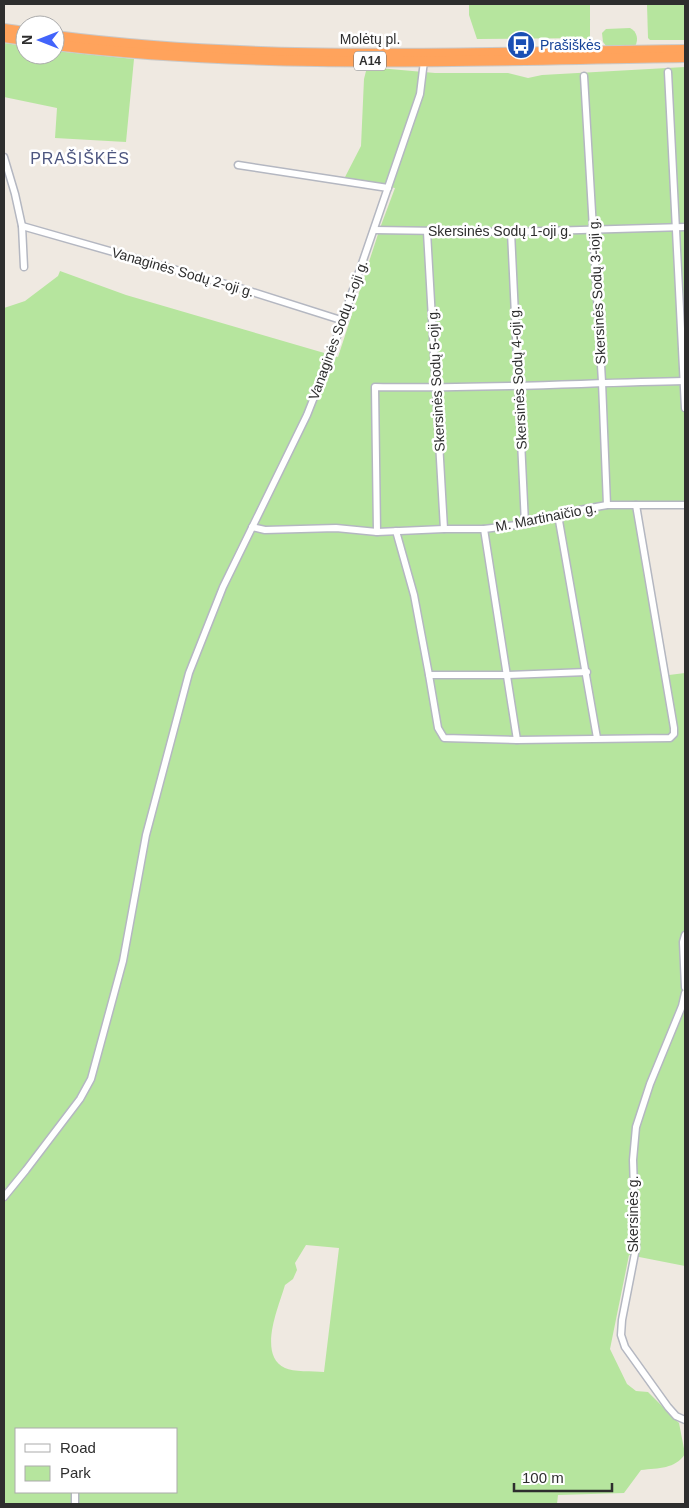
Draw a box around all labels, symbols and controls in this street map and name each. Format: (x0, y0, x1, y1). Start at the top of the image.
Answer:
north arrow (15, 15, 65, 65)
bus stop icon: Prašiškės (506, 30, 536, 60)
street label: Molėtų pl. (340, 31, 400, 47)
text: N (19, 35, 35, 45)
place label: Prašiškės (540, 37, 601, 53)
road number: A14 (354, 51, 386, 70)
district label: PRAŠIŠKĖS (30, 149, 130, 167)
street label: Skersinės Sodų 3-ioji g. (585, 217, 609, 365)
street label: Skersinės Sodų 1-oji g. (428, 223, 572, 239)
street label: Vanaginės Sodų 2-oji g. (110, 244, 256, 300)
street label: Vanaginės Sodų 1-oji g. (305, 258, 371, 402)
street label: Skersinės Sodų 4-oji g. (506, 306, 530, 450)
street label: Skersinės Sodų 5-oji g. (424, 308, 448, 452)
street label: M. Martinaičio g. (494, 499, 598, 535)
street label: Skersinės g. (625, 1175, 641, 1253)
legend (15, 1428, 178, 1493)
text: Road (60, 1439, 96, 1456)
scale bar (514, 1460, 612, 1492)
text: Park (60, 1464, 91, 1481)
text: 100 m (522, 1469, 564, 1486)

